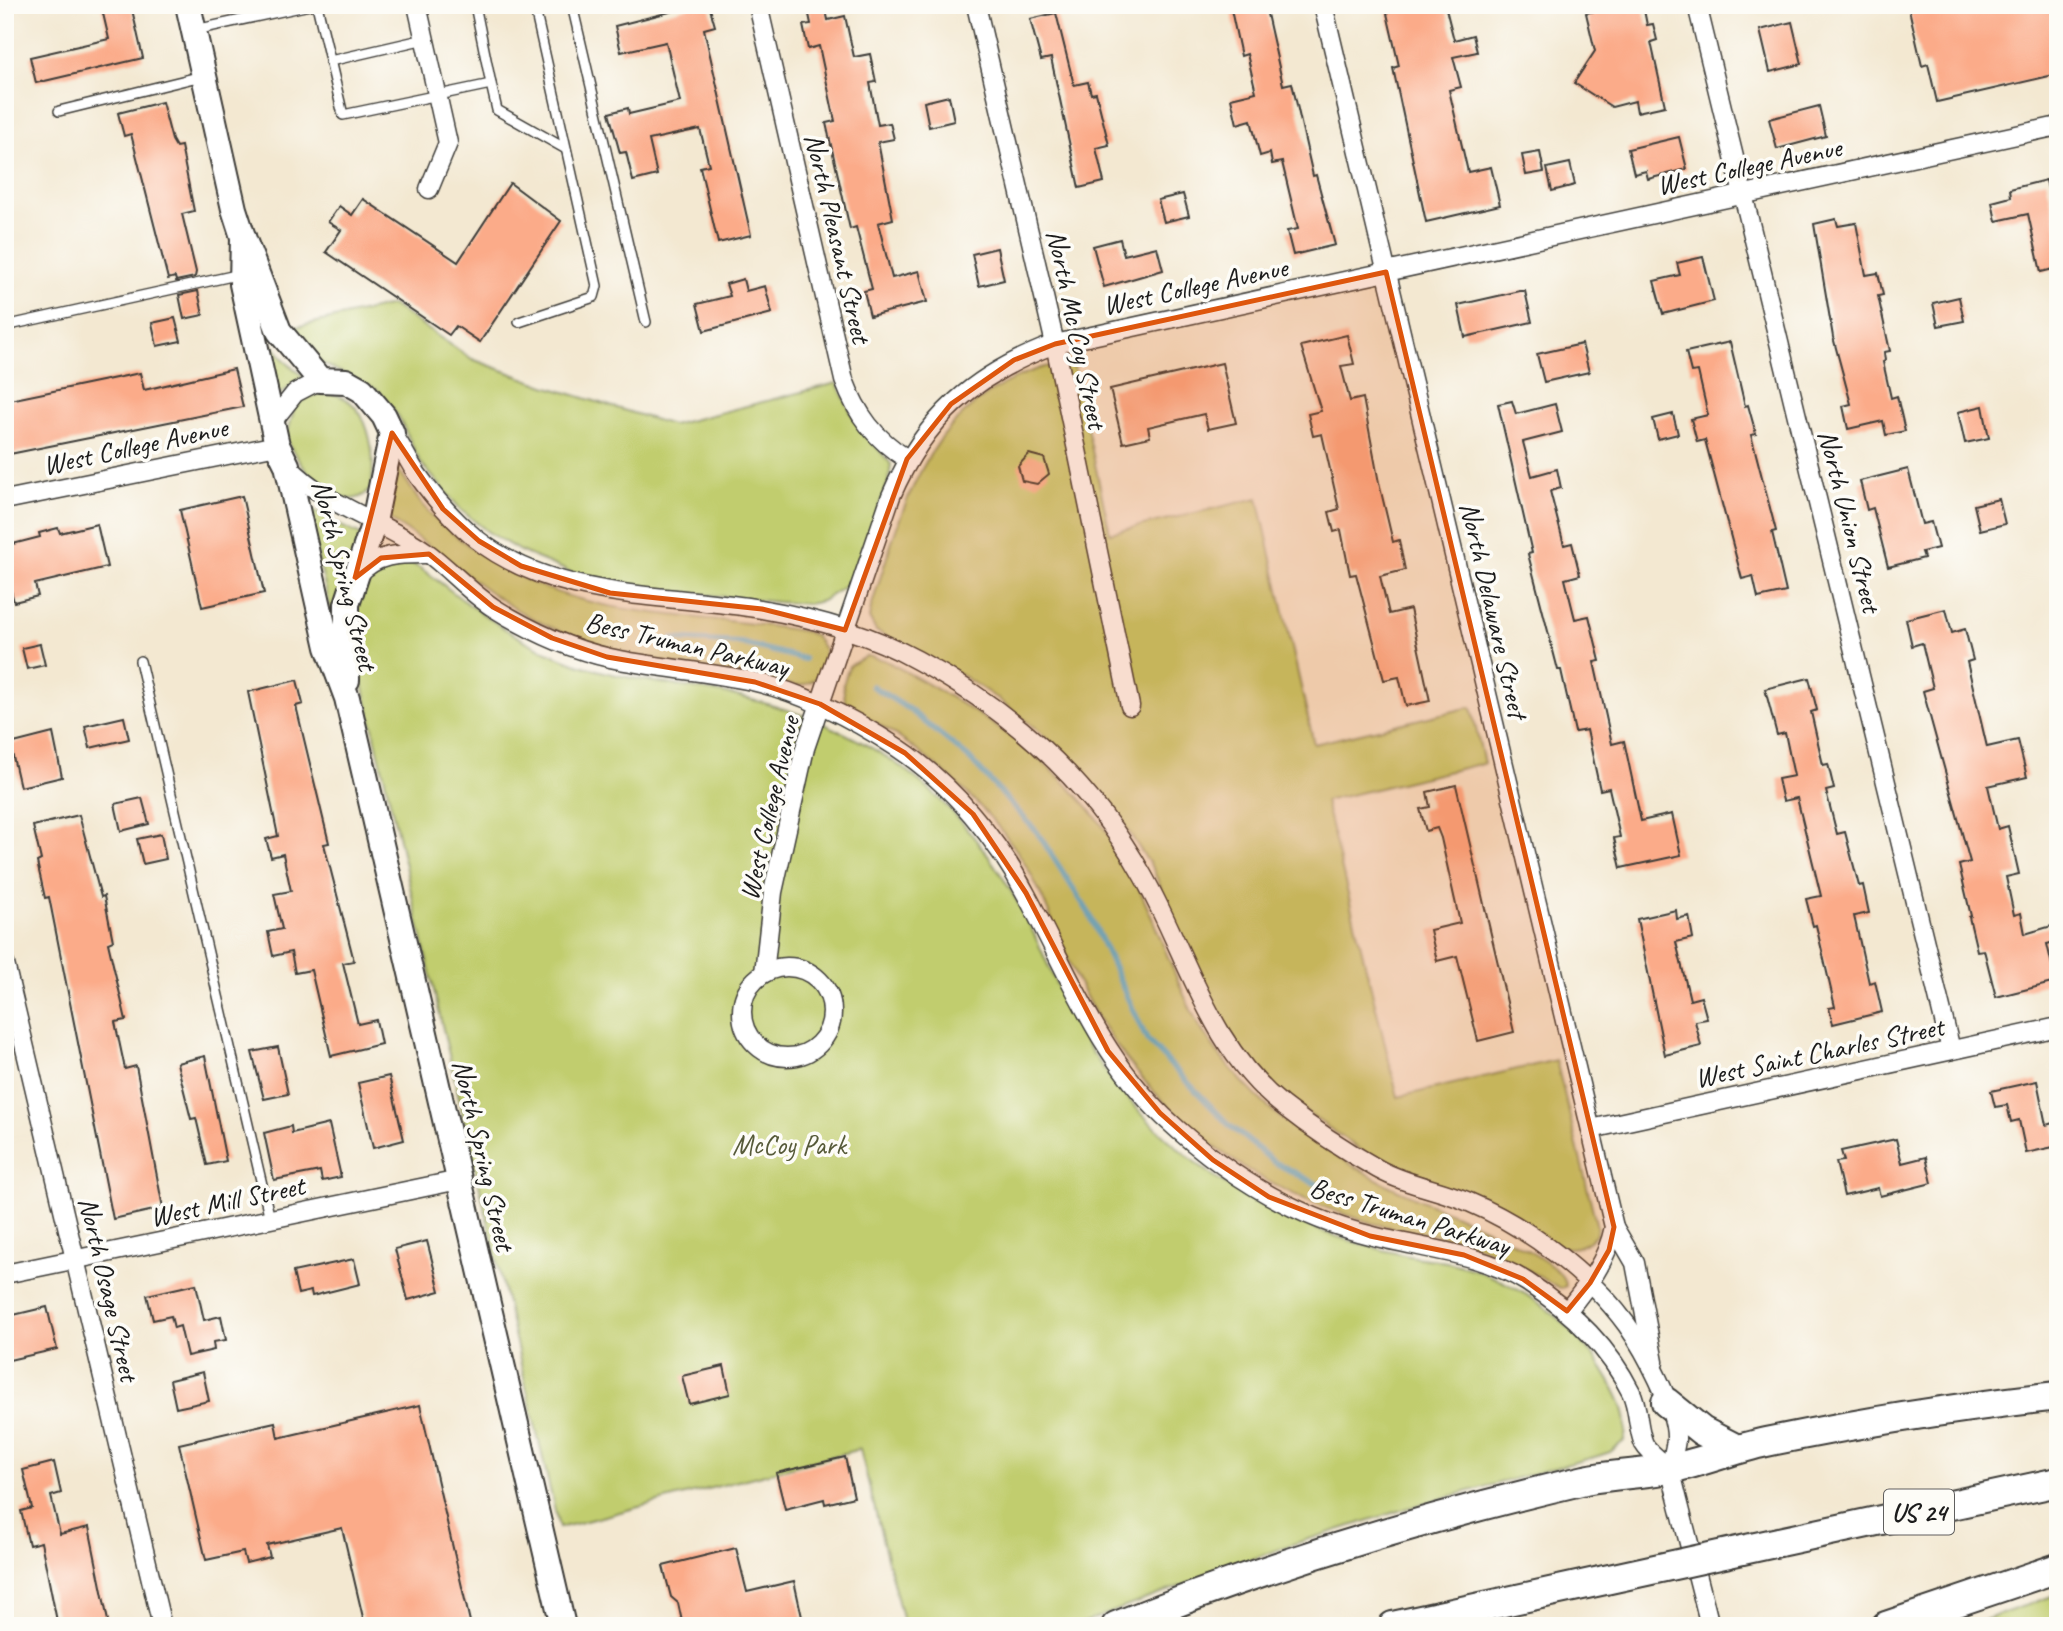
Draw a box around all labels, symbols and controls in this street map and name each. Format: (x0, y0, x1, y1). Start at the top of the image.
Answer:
street label: West College Avenue (1654, 129, 1846, 203)
street label: North Pleasant Street (797, 130, 880, 349)
street label: North Mc Coy Street (1039, 226, 1116, 434)
street label: West College Avenue (1100, 249, 1292, 323)
street label: West College Avenue (40, 409, 232, 483)
street label: North Union Street (1810, 426, 1890, 618)
street label: North Spring Street (304, 476, 386, 676)
street label: North Delaware Street (1452, 499, 1537, 725)
street label: Bess Truman Parkway (582, 604, 794, 685)
street label: West College Avenue (731, 711, 808, 903)
street label: West Saint Charles Street (1692, 1008, 1949, 1095)
street label: North Spring Street (445, 1056, 524, 1256)
park label: McCoy Park (732, 1127, 848, 1162)
street label: West Mill Street (147, 1167, 310, 1234)
street label: Bess Truman Parkway (1306, 1169, 1516, 1264)
street label: North Osage Street (71, 1194, 148, 1387)
road number: US 24 (1884, 1490, 1954, 1534)

